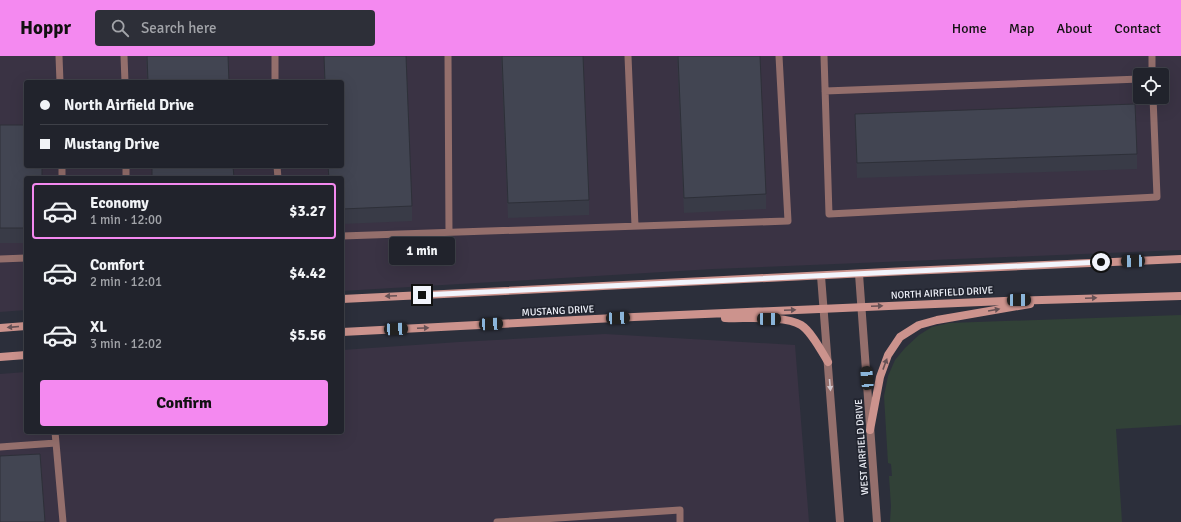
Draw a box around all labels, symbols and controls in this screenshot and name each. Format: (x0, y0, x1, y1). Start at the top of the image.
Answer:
search box (95, 10, 375, 46)
text: Hoppr (20, 16, 71, 40)
icon: search (109, 17, 131, 39)
text: Search here (141, 19, 217, 37)
text: Home (952, 20, 987, 37)
text: Map (1009, 20, 1034, 37)
text: About (1056, 20, 1092, 37)
text: Contact (1114, 20, 1161, 37)
map controls (1133, 68, 1169, 104)
button: locate (1133, 68, 1169, 104)
text: North Airfield Drive (64, 96, 194, 114)
text: Mustang Drive (64, 135, 159, 153)
icon: car (42, 193, 78, 229)
text: Economy (90, 194, 149, 212)
text: $3.27 (289, 202, 326, 220)
text: 1 min · 12:00 (90, 212, 162, 228)
callout: 1 min (389, 237, 455, 265)
text: 1 min (406, 243, 438, 259)
route start (1092, 253, 1110, 271)
icon: car (42, 255, 78, 291)
car (1121, 255, 1145, 267)
text: Comfort (90, 256, 144, 274)
text: $4.42 (289, 264, 326, 282)
text: 2 min · 12:01 (90, 274, 162, 290)
street label: NORTH AIRFIELD DRIVE (890, 284, 994, 302)
route end (413, 286, 431, 304)
one-way arrow (385, 293, 397, 300)
car (1007, 294, 1031, 306)
one-way arrow (1085, 295, 1098, 301)
street label: MUSTANG DRIVE (521, 303, 595, 319)
one-way arrow (871, 303, 883, 310)
one-way arrow (784, 307, 796, 314)
one-way arrow (988, 307, 1000, 313)
car (606, 311, 630, 325)
car (757, 313, 781, 325)
icon: car (42, 317, 78, 353)
car (479, 317, 503, 331)
text: XL (90, 318, 107, 336)
car (384, 322, 408, 336)
one-way arrow (7, 324, 19, 330)
one-way arrow (417, 324, 429, 331)
text: $5.56 (289, 326, 326, 344)
text: 3 min · 12:02 (90, 336, 162, 352)
one-way arrow (882, 358, 888, 370)
car (860, 366, 874, 390)
one-way arrow (826, 379, 833, 391)
button: Confirm (40, 380, 328, 426)
street label: WEST AIRFIELD DRIVE (853, 398, 871, 495)

